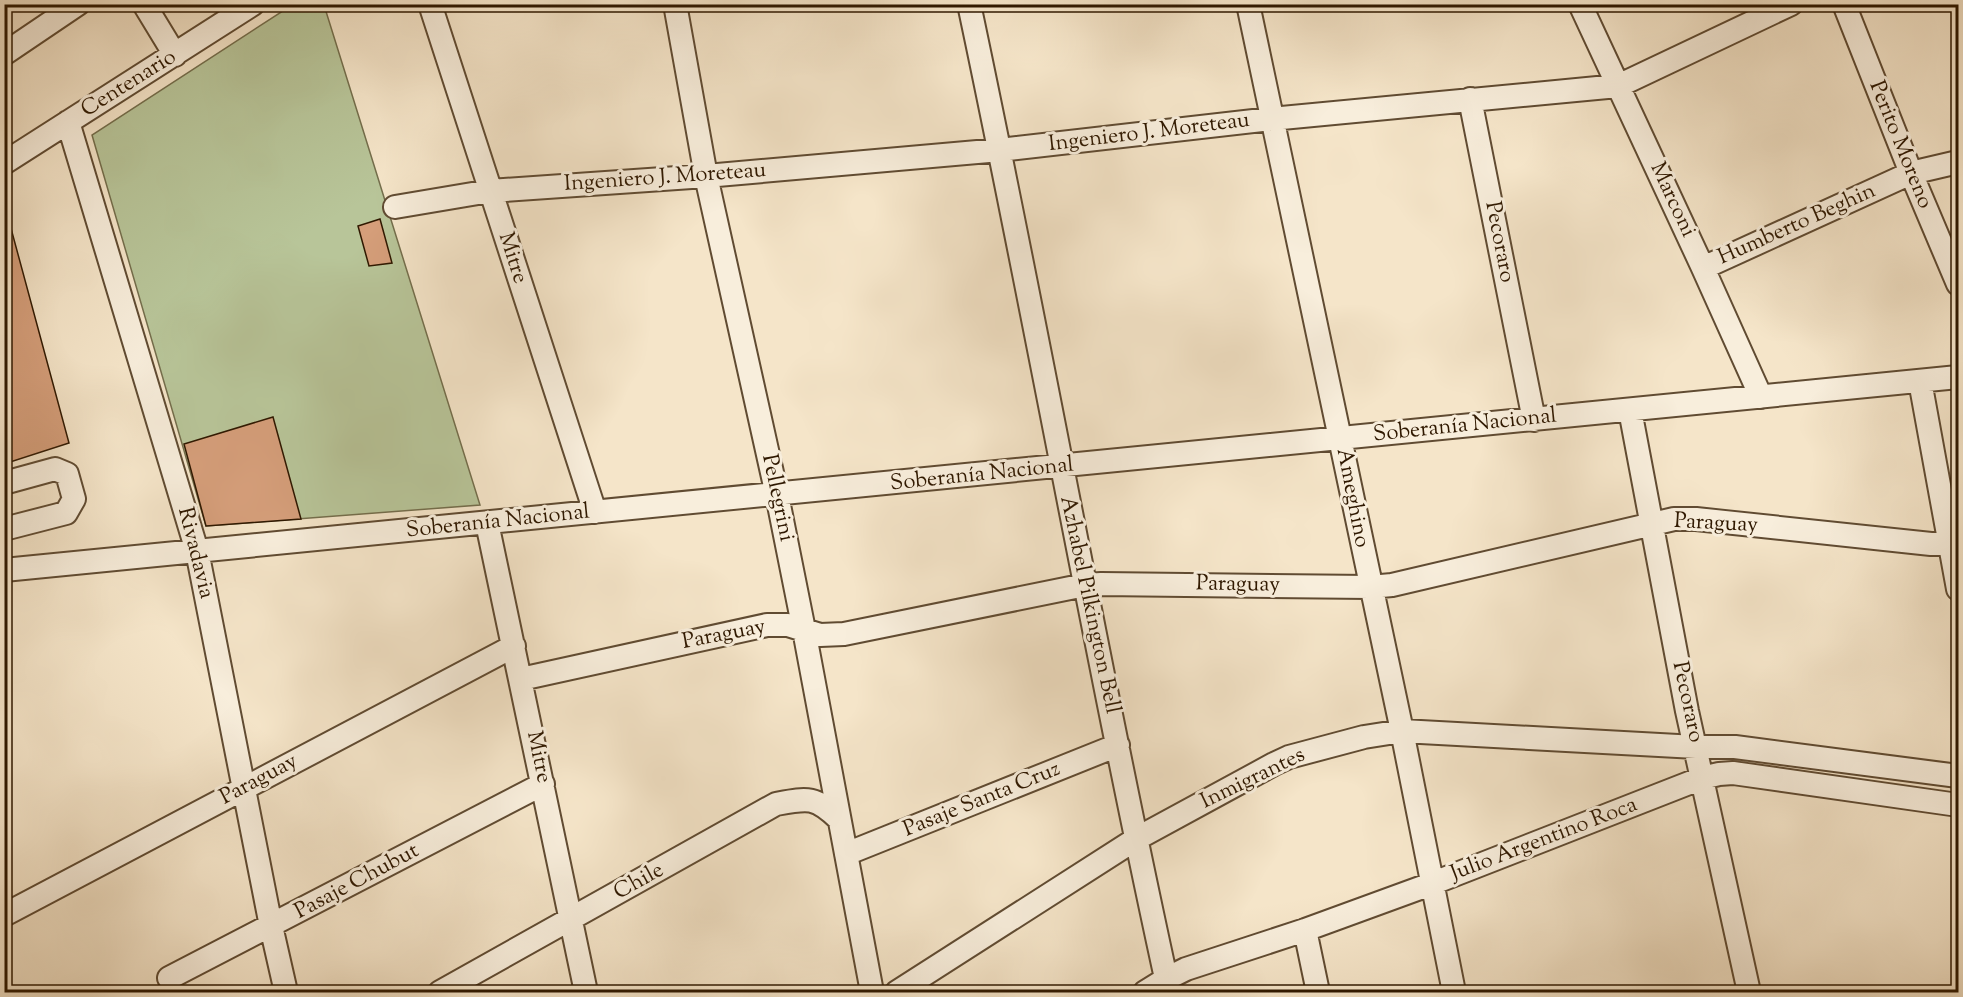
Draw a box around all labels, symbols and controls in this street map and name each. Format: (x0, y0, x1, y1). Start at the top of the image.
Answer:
street label: Centenario (75, 42, 183, 126)
street label: Perito Moreno (1860, 76, 1940, 214)
street label: Ingeniero J. Moreteau (1047, 105, 1252, 161)
street label: Ingeniero J. Moreteau (563, 155, 767, 201)
street label: Marconi (1641, 157, 1703, 243)
street label: Humberto Beghin (1713, 176, 1881, 274)
street label: Pecoraro (1475, 199, 1523, 285)
street label: Mitre (489, 228, 535, 288)
street label: Soberanía Nacional (1372, 400, 1558, 452)
street label: Ameghino (1327, 445, 1377, 551)
street label: Soberanía Nacional (889, 449, 1075, 501)
street label: Pellegrini (752, 451, 802, 545)
street label: Azhabel Pilkington Bell (1050, 493, 1128, 717)
street label: Soberanía Nacional (405, 496, 591, 548)
street label: Rivadavia (168, 504, 222, 602)
street label: Paraguay (1673, 506, 1759, 542)
street label: Paraguay (1196, 568, 1280, 602)
street label: Paraguay (680, 611, 768, 659)
street label: Pecoraro (1663, 659, 1711, 745)
street label: Mitre (517, 728, 559, 786)
street label: Inmigrantes (1195, 740, 1311, 818)
street label: Paraguay (214, 746, 304, 814)
street label: Pasaje Santa Cruz (899, 754, 1065, 846)
street label: Julio Argentino Roca (1445, 790, 1642, 891)
street label: Pasaje Chubut (289, 835, 425, 928)
street label: Chile (608, 855, 670, 909)

